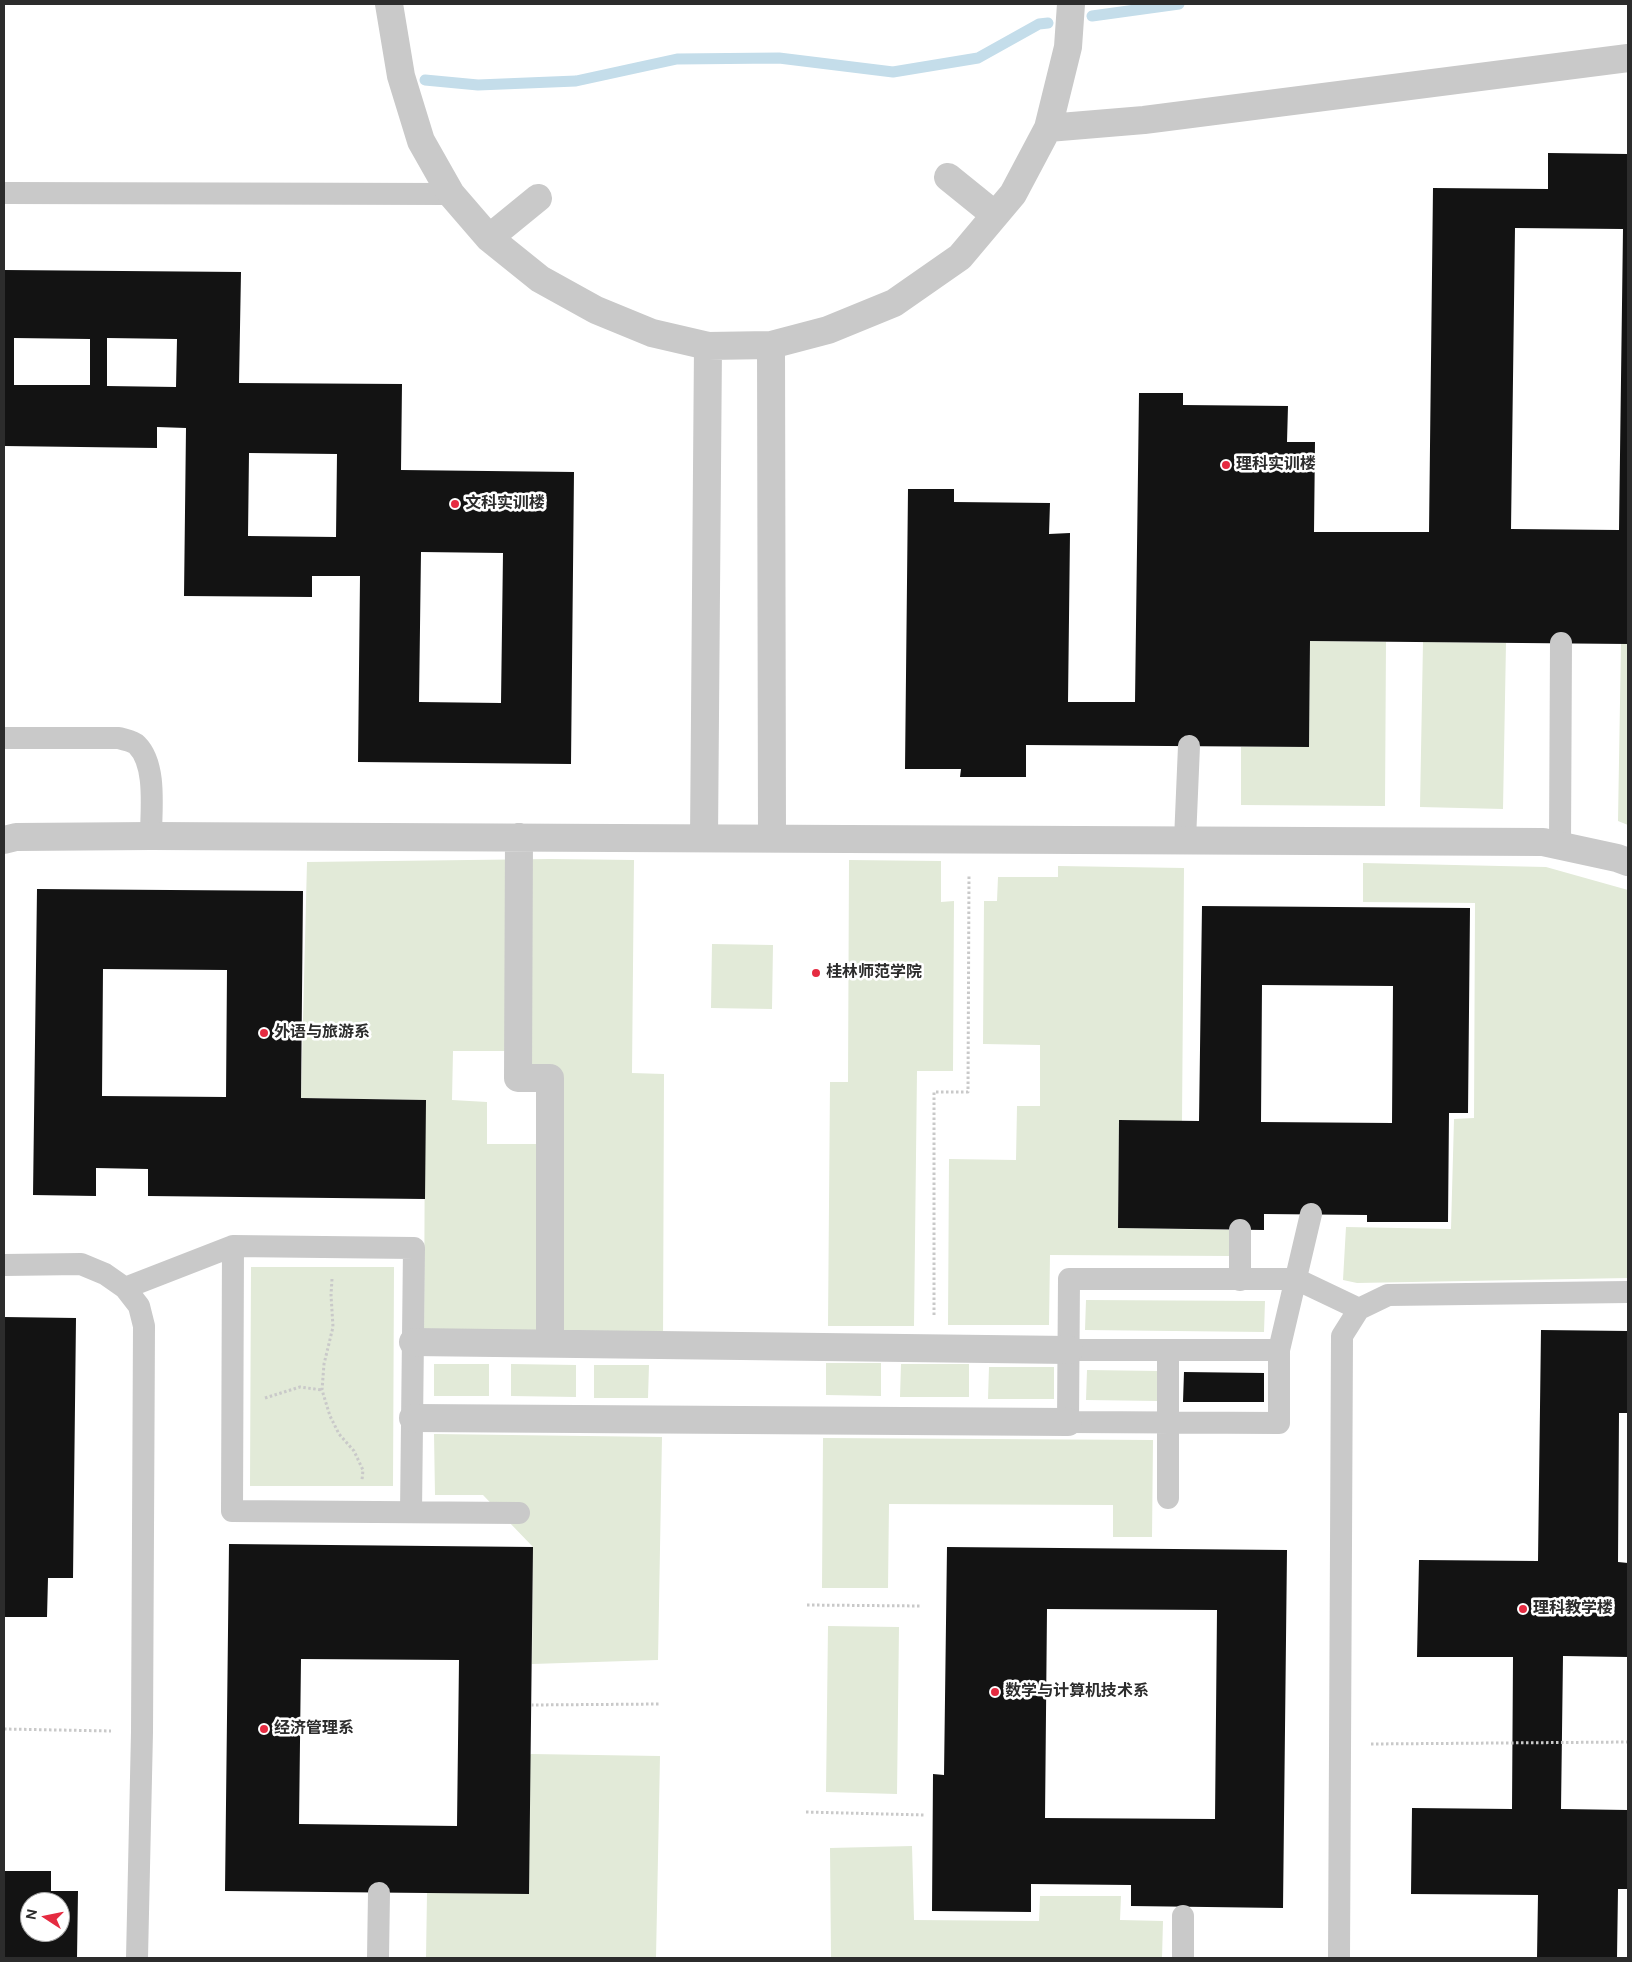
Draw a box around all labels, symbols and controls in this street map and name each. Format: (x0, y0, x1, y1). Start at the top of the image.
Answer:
place label: 理科实训楼 (1236, 455, 1316, 475)
marker: 理科实训楼 (1220, 459, 1232, 471)
place label: 文科实训楼 (465, 494, 545, 514)
marker: 文科实训楼 (449, 498, 461, 510)
place label: 桂林师范学院 (826, 963, 922, 983)
marker: 桂林师范学院 (810, 967, 822, 979)
place label: 外语与旅游系 (274, 1023, 370, 1043)
marker: 外语与旅游系 (258, 1027, 270, 1039)
place label: 理科教学楼 (1533, 1599, 1613, 1619)
marker: 理科教学楼 (1517, 1603, 1529, 1615)
place label: 数学与计算机技术系 (1005, 1682, 1149, 1702)
marker: 数学与计算机技术系 (989, 1686, 1001, 1698)
place label: 经济管理系 (274, 1719, 354, 1739)
marker: 经济管理系 (258, 1723, 270, 1735)
north arrow (20, 1892, 70, 1942)
text: N (21, 1908, 41, 1921)

